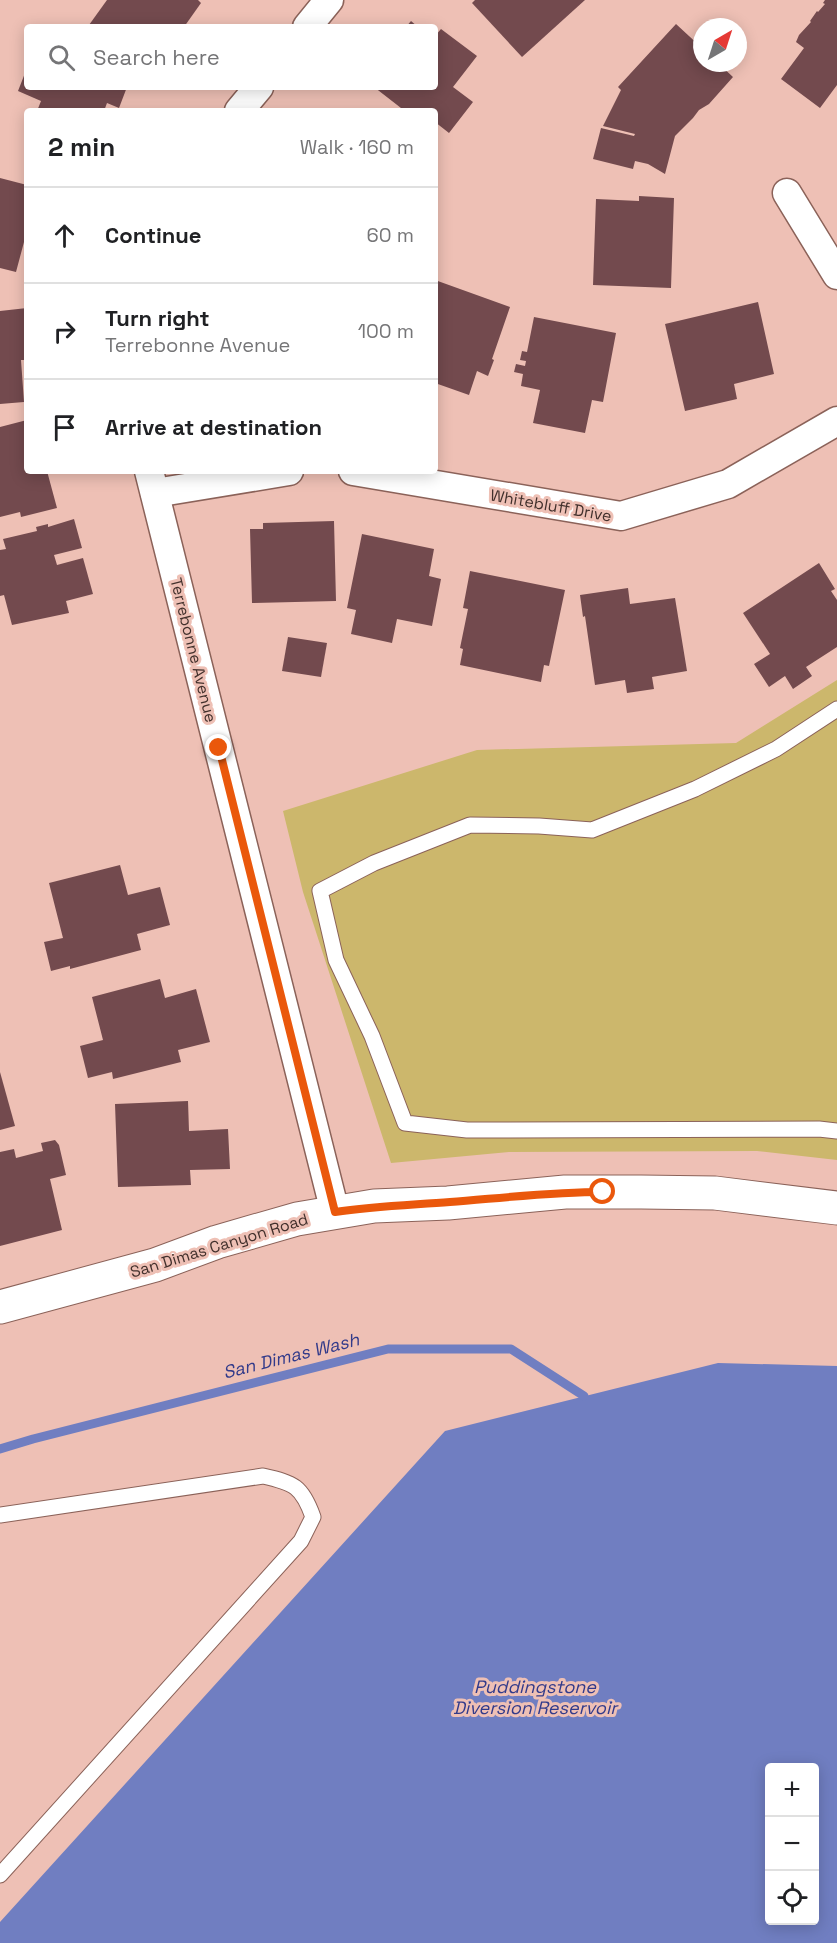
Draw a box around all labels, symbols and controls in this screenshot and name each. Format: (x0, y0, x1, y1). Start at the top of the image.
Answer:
north arrow (693, 18, 747, 72)
search box (24, 24, 438, 90)
icon: search (45, 41, 78, 74)
text: Search here (93, 43, 220, 71)
text: 2 min (48, 130, 115, 164)
text: Walk · 160 m (300, 134, 414, 160)
icon: ahead (48, 219, 81, 252)
text: Continue (105, 221, 201, 249)
text: 60 m (367, 222, 414, 248)
text: Turn right (105, 304, 210, 332)
icon: right (48, 315, 81, 348)
text: 100 m (358, 318, 414, 344)
text: Terrebonne Avenue (105, 332, 290, 358)
icon: arrive (48, 411, 81, 444)
text: Arrive at destination (105, 413, 322, 441)
street label: Whitebluff Drive (489, 484, 613, 527)
street label: Terrebonne Avenue (165, 576, 222, 725)
route end (205, 734, 231, 760)
route start (589, 1178, 615, 1204)
street label: San Dimas Canyon Road (128, 1208, 311, 1283)
water label: San Dimas Wash (220, 1327, 362, 1384)
water label: Puddingstone Diversion Reservoir (453, 1675, 619, 1719)
map controls (765, 1763, 819, 1925)
button: + (765, 1763, 819, 1817)
button: − (765, 1817, 819, 1871)
button: locate (765, 1871, 819, 1925)

